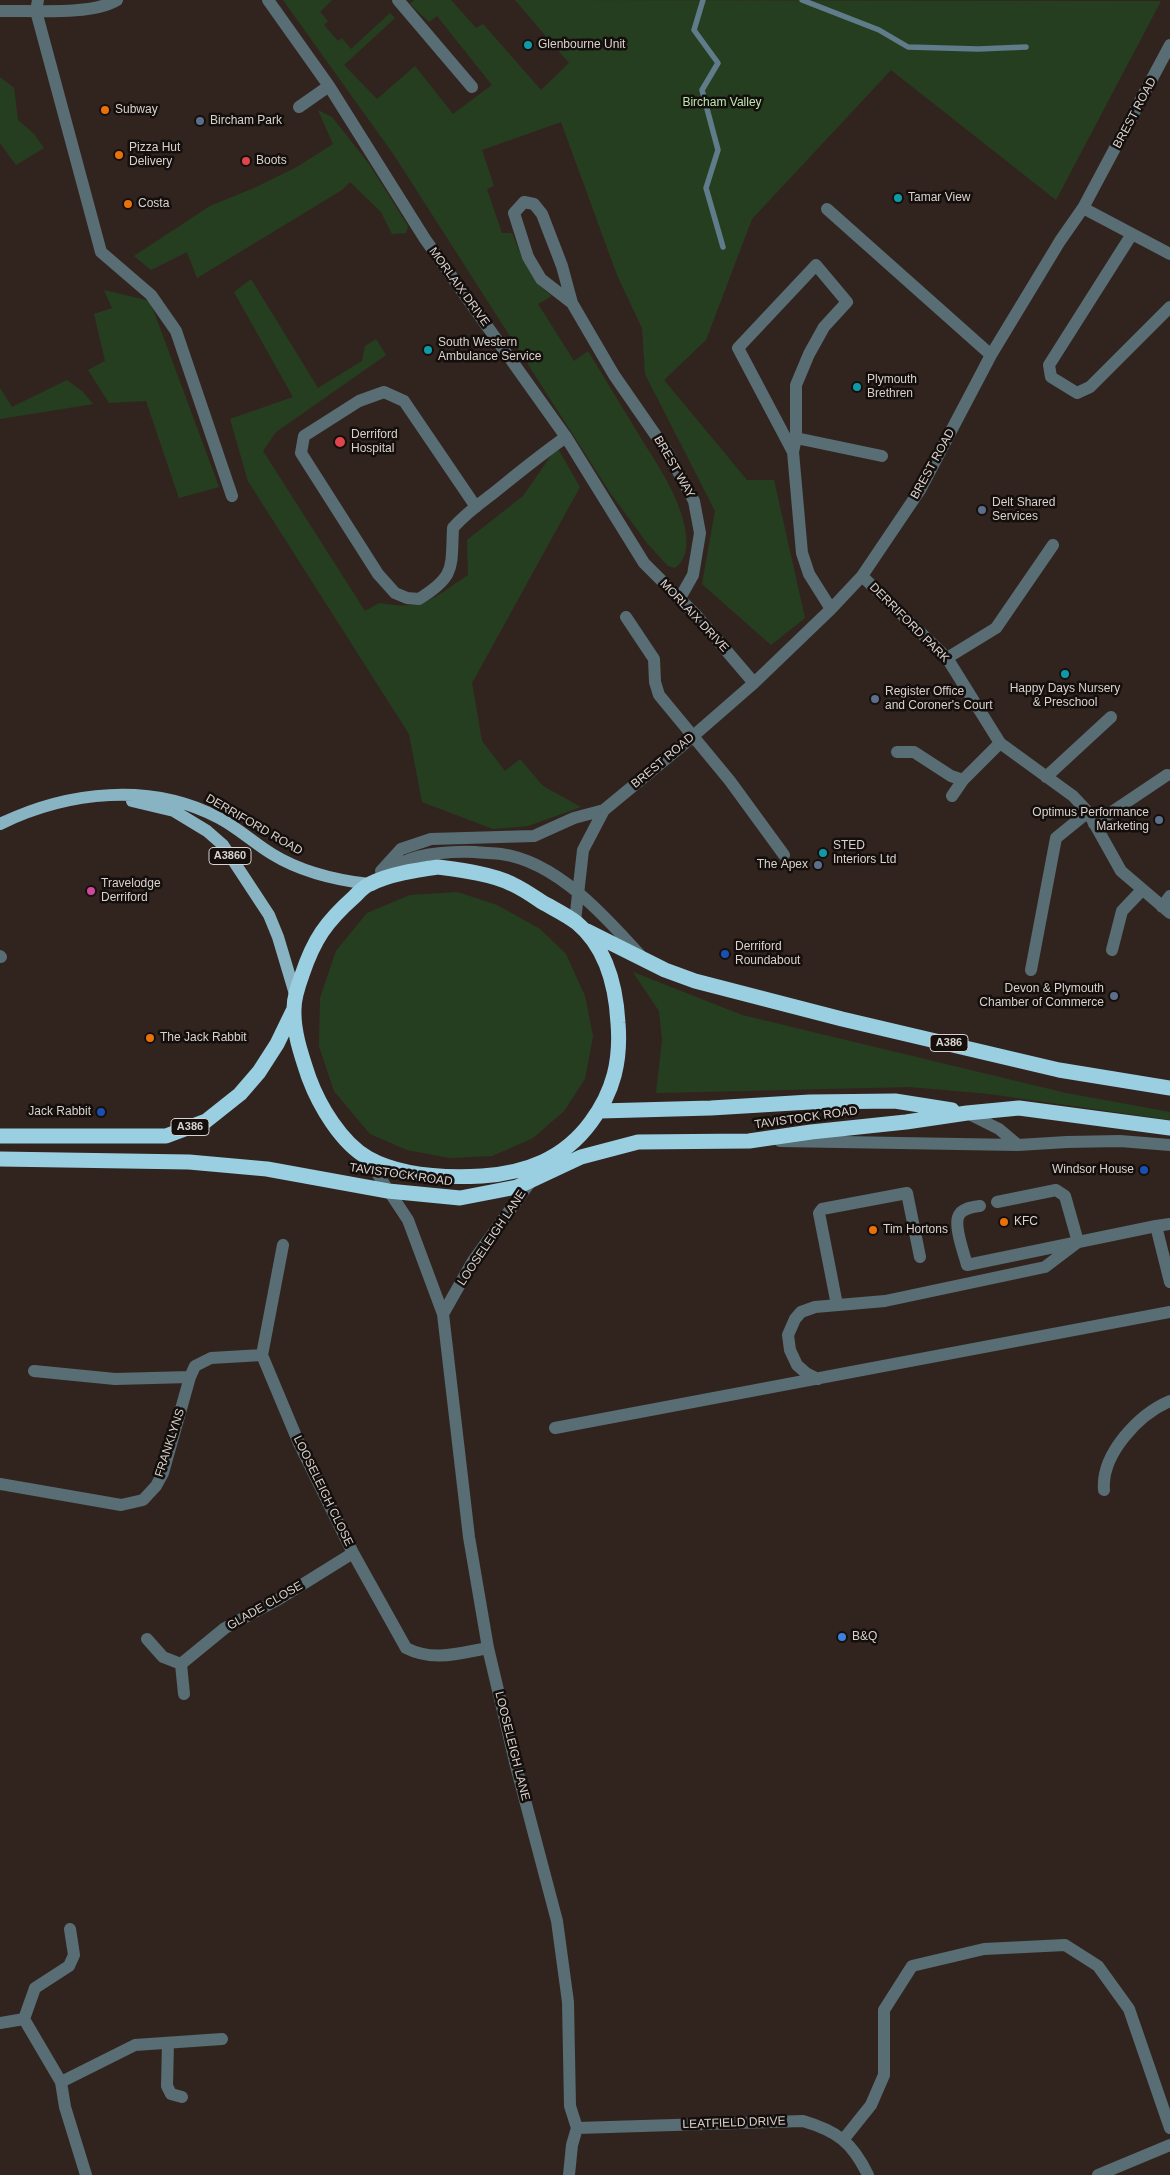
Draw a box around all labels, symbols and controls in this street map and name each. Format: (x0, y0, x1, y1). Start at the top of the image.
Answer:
place label: Glenbourne Unit (538, 38, 625, 52)
marker: Glenbourne Unit (522, 39, 534, 51)
street label: BREST ROAD (1110, 75, 1160, 151)
park label: Bircham Valley (682, 96, 762, 110)
place label: Subway (115, 103, 158, 117)
marker: Subway (99, 104, 111, 116)
place label: Bircham Park (210, 114, 282, 128)
marker: Bircham Park (194, 115, 206, 127)
place label: Pizza Hut Delivery (129, 141, 180, 169)
marker: Pizza Hut Delivery (113, 149, 125, 161)
place label: Boots (256, 154, 287, 168)
marker: Boots (240, 155, 252, 167)
place label: Tamar View (908, 191, 970, 205)
marker: Tamar View (892, 192, 904, 204)
place label: Costa (138, 197, 169, 211)
marker: Costa (122, 198, 134, 210)
street label: MORLAIX DRIVE (426, 245, 492, 329)
place label: South Western Ambulance Service (438, 336, 541, 364)
marker: South Western Ambulance Service (422, 344, 434, 356)
place label: Plymouth Brethren (867, 373, 917, 401)
marker: Plymouth Brethren (851, 381, 863, 393)
street label: BREST ROAD (908, 426, 958, 502)
place label: Derriford Hospital (351, 428, 398, 456)
street label: BREST WAY (650, 433, 698, 501)
marker: Derriford Hospital (333, 435, 347, 449)
place label: Delt Shared Services (992, 496, 1055, 524)
marker: Delt Shared Services (976, 504, 988, 516)
street label: MORLAIX DRIVE (657, 577, 731, 655)
street label: DERRIFORD PARK (866, 580, 952, 666)
marker: Happy Days Nursery & Preschool (1059, 668, 1071, 680)
place label: Happy Days Nursery & Preschool (1010, 682, 1120, 710)
place label: Register Office and Coroner's Court (885, 685, 993, 713)
marker: Register Office and Coroner's Court (869, 693, 881, 705)
street label: BREST ROAD (628, 730, 698, 792)
street label: DERRIFORD ROAD (203, 791, 305, 859)
place label: Optimus Performance Marketing (1032, 806, 1149, 834)
marker: Optimus Performance Marketing (1153, 814, 1165, 826)
place label: STED Interiors Ltd (833, 839, 896, 867)
marker: STED Interiors Ltd (817, 847, 829, 859)
road number: A3860 (209, 848, 251, 864)
place label: The Apex (757, 858, 808, 872)
marker: The Apex (812, 859, 824, 871)
place label: Travelodge Derriford (101, 877, 161, 905)
marker: Travelodge Derriford (85, 885, 97, 897)
place label: Derriford Roundabout (735, 940, 800, 968)
marker: Derriford Roundabout (719, 948, 731, 960)
place label: Devon & Plymouth Chamber of Commerce (979, 982, 1104, 1010)
marker: Devon & Plymouth Chamber of Commerce (1108, 990, 1120, 1002)
place label: The Jack Rabbit (160, 1031, 247, 1045)
marker: The Jack Rabbit (144, 1032, 156, 1044)
road number: A386 (930, 1034, 968, 1052)
street label: TAVISTOCK ROAD (753, 1104, 859, 1132)
place label: Jack Rabbit (28, 1105, 91, 1119)
marker: Jack Rabbit (95, 1106, 107, 1118)
road number: A386 (171, 1118, 209, 1136)
street label: TAVISTOCK ROAD (348, 1161, 454, 1189)
place label: Windsor House (1052, 1163, 1134, 1177)
marker: Windsor House (1138, 1164, 1150, 1176)
street label: LOOSELEIGH LANE (455, 1188, 529, 1288)
place label: KFC (1014, 1215, 1038, 1229)
marker: KFC (998, 1216, 1010, 1228)
place label: Tim Hortons (883, 1223, 948, 1237)
marker: Tim Hortons (867, 1224, 879, 1236)
street label: FRANKLYNS (152, 1407, 188, 1479)
street label: LOOSELEIGH CLOSE (290, 1433, 356, 1549)
street label: GLADE CLOSE (225, 1579, 305, 1633)
place label: B&Q (852, 1630, 877, 1644)
marker: B&Q (836, 1631, 848, 1643)
street label: LOOSELEIGH LANE (491, 1690, 533, 1802)
street label: LEATFIELD DRIVE (682, 2114, 786, 2132)

